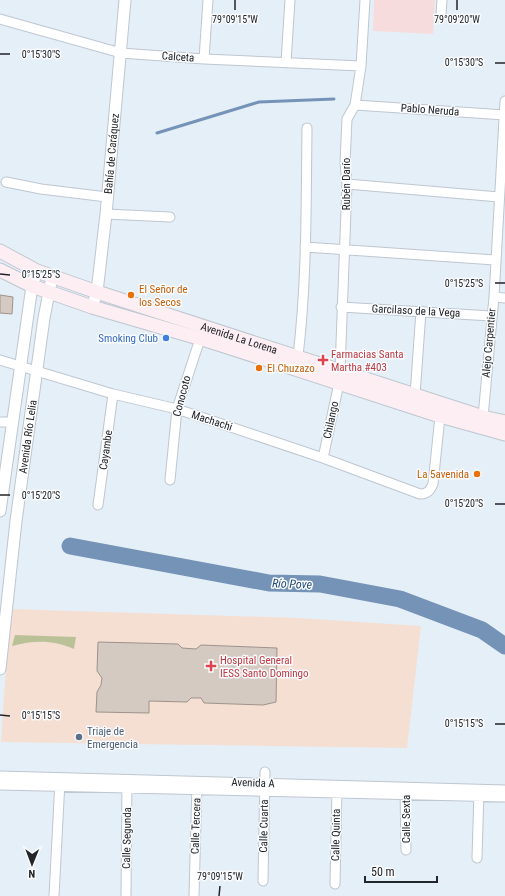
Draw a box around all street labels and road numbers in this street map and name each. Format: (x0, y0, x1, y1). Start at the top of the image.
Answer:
street label: Calceta (161, 49, 195, 65)
street label: Pablo Neruda (400, 101, 460, 119)
street label: Bahía de Caráquez (101, 113, 121, 194)
street label: Rubén Darío (340, 157, 353, 210)
street label: Garcilaso de la Vega (371, 302, 461, 320)
street label: Alejo Carpentier (479, 307, 499, 378)
street label: Avenida La Lorena (199, 320, 279, 357)
street label: Conocoto (170, 374, 194, 418)
street label: Avenida Río Lelia (16, 399, 39, 474)
street label: Chilango (321, 400, 341, 440)
street label: Machachi (190, 408, 234, 434)
street label: Cayambe (97, 429, 115, 471)
street label: Avenida A (231, 776, 276, 790)
street label: Calle Sexta (400, 795, 413, 843)
street label: Calle Tercera (189, 798, 203, 854)
street label: Calle Cuarta (257, 799, 271, 853)
street label: Calle Segunda (120, 807, 134, 869)
street label: Calle Quinta (329, 809, 343, 861)

